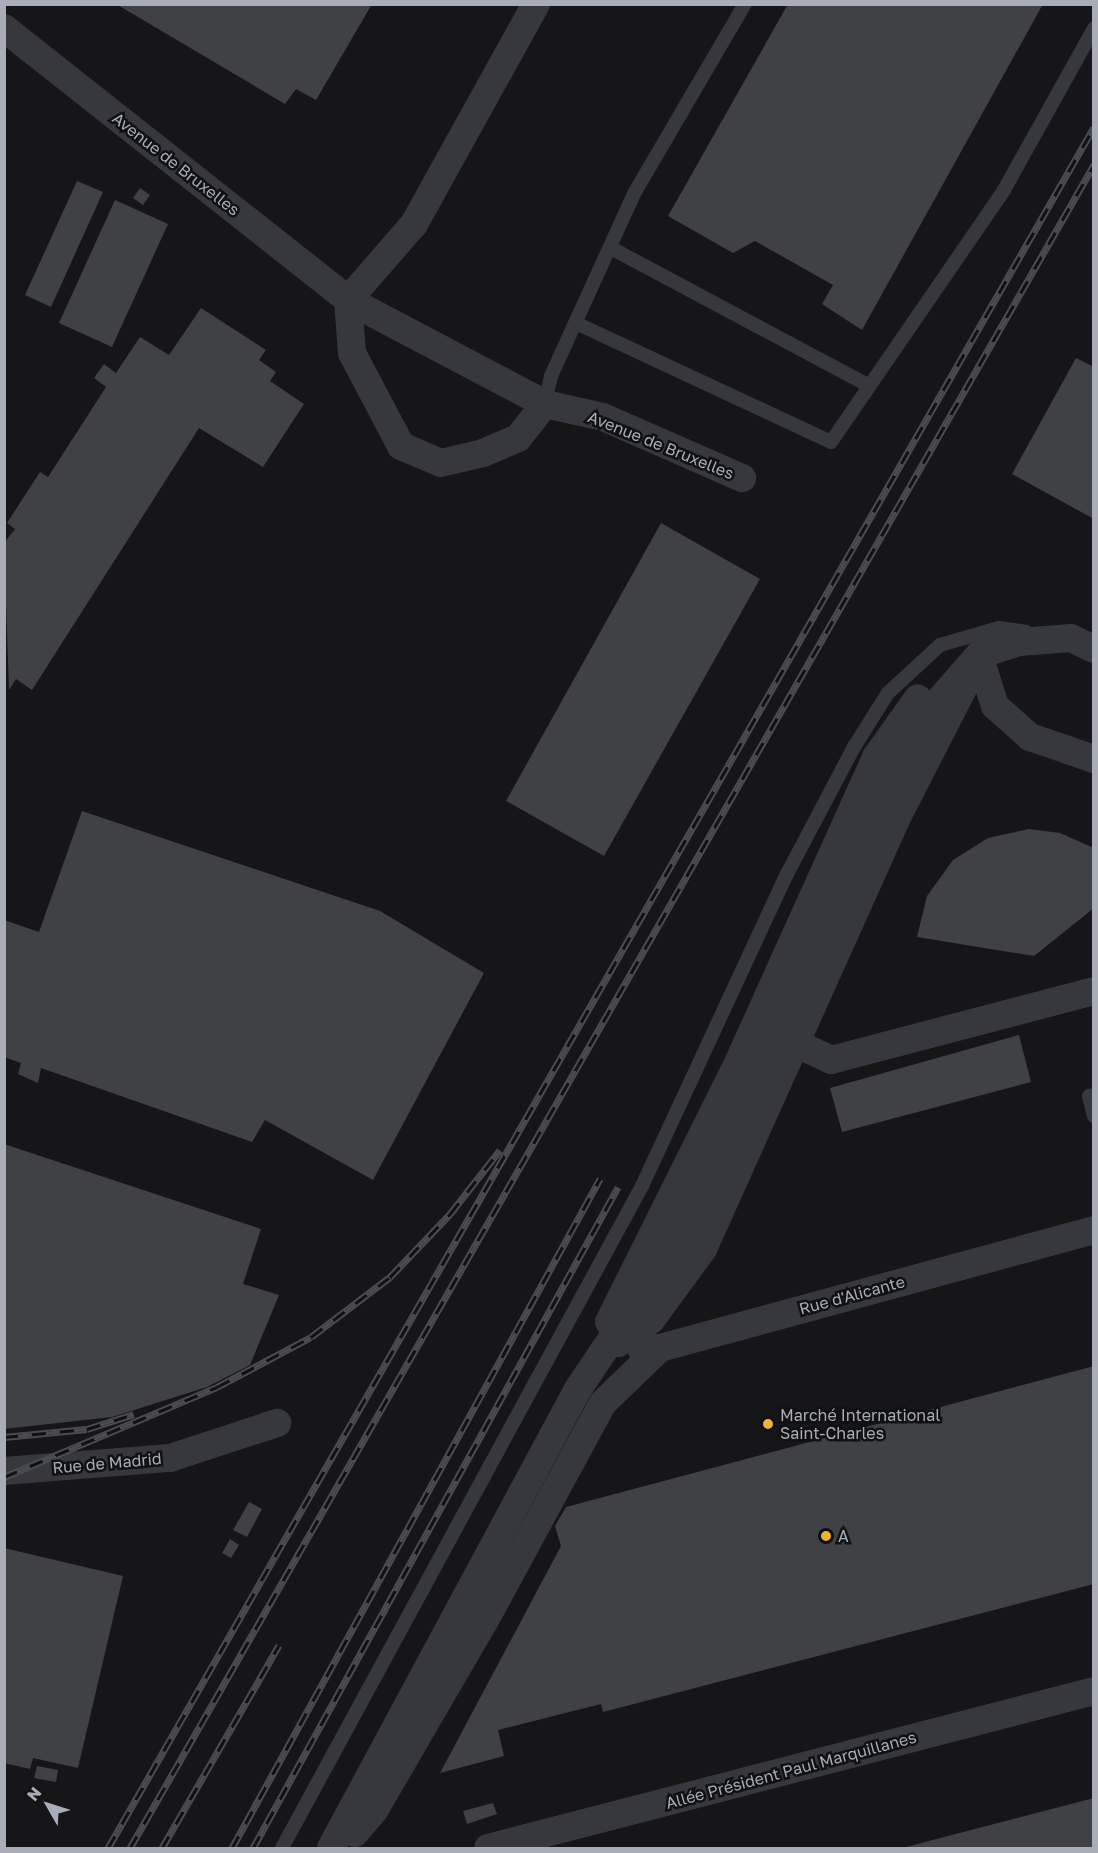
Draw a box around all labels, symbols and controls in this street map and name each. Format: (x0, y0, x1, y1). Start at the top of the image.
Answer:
street label: Avenue de Bruxelles (109, 108, 243, 220)
street label: Avenue de Bruxelles (585, 407, 737, 483)
street label: Rue d'Alicante (797, 1272, 907, 1318)
place label: Marché International Saint-Charles (780, 1405, 940, 1443)
marker: Marché International Saint-Charles (761, 1417, 775, 1431)
street label: Rue de Madrid (52, 1449, 162, 1477)
place label: A (838, 1526, 849, 1546)
marker: A (819, 1529, 833, 1543)
street label: Allée Président Paul Marquillanes (664, 1727, 918, 1813)
north arrow (18, 1775, 78, 1835)
text: N (22, 1783, 46, 1805)

